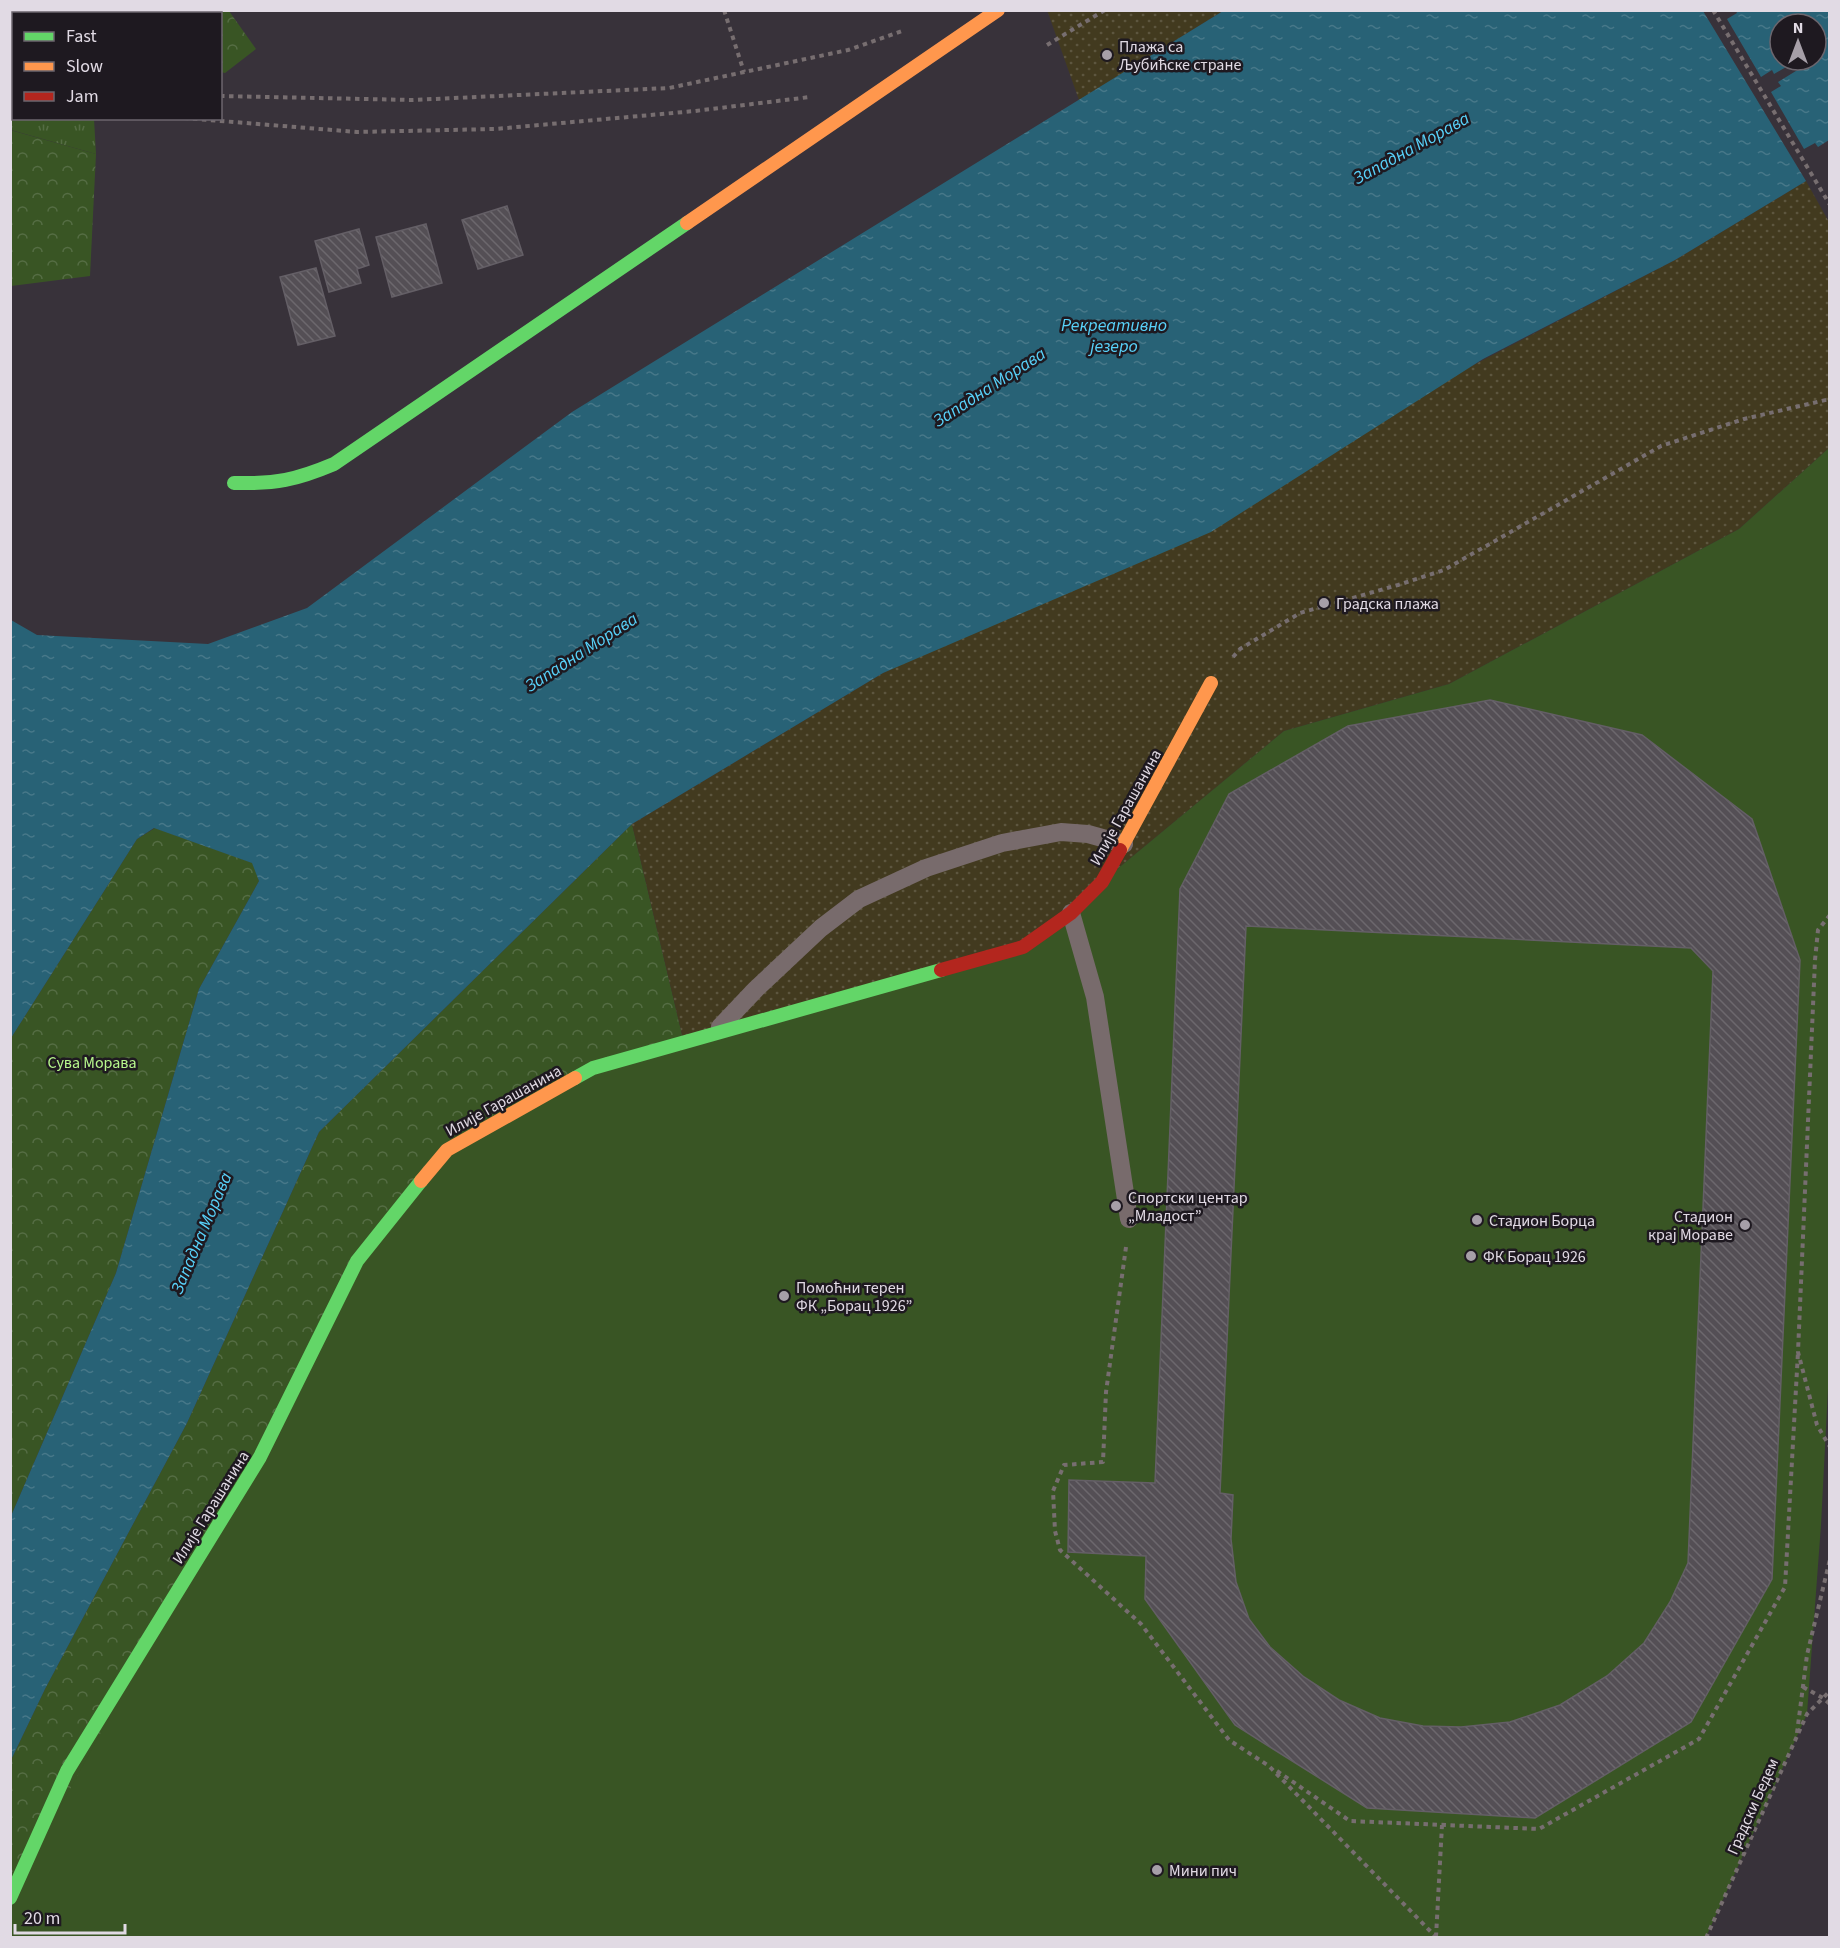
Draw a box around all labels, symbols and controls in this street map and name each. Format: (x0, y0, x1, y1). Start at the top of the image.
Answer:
legend (12, 12, 222, 120)
north arrow (1768, 12, 1828, 72)
text: N (1793, 17, 1803, 39)
text: Fast (66, 24, 97, 49)
place label: Плажа са Љубићске стране (1119, 36, 1241, 76)
marker: Плажа са Љубићске стране (1100, 48, 1114, 62)
text: Slow (66, 54, 103, 79)
text: Jam (66, 84, 99, 109)
water label: Западна Морава (1348, 106, 1474, 191)
water label: Рекреативно језеро (1061, 313, 1167, 359)
water label: Западна Морава (928, 341, 1051, 433)
place label: Градска плажа (1336, 593, 1439, 615)
marker: Градска плажа (1317, 596, 1331, 610)
water label: Западна Морава (520, 606, 643, 698)
street label: Илије Гарашанина (1085, 745, 1167, 869)
park label: Сува Морава (47, 1052, 137, 1074)
street label: Илије Гарашанина (441, 1060, 565, 1142)
water label: Западна Морава (165, 1168, 238, 1298)
place label: Спортски центар „Младост” (1128, 1187, 1248, 1227)
marker: Спортски центар „Младост” (1109, 1199, 1123, 1213)
place label: Стадион крај Мораве (1648, 1206, 1733, 1246)
place label: Стадион Борца (1489, 1210, 1595, 1232)
marker: Стадион Борца (1470, 1213, 1484, 1227)
marker: Стадион крај Мораве (1738, 1218, 1752, 1232)
place label: ФК Борац 1926 (1483, 1246, 1586, 1268)
marker: ФК Борац 1926 (1464, 1249, 1478, 1263)
place label: Помоћни терен ФК „Борац 1926” (796, 1277, 912, 1317)
marker: Помоћни терен ФК „Борац 1926” (777, 1289, 791, 1303)
street label: Илије Гарашанина (167, 1447, 255, 1568)
street label: Градски Бедем (1722, 1755, 1784, 1858)
place label: Мини пич (1169, 1860, 1237, 1882)
marker: Мини пич (1150, 1863, 1164, 1877)
scale bar (15, 1897, 124, 1935)
text: 20 m (24, 1906, 60, 1931)

